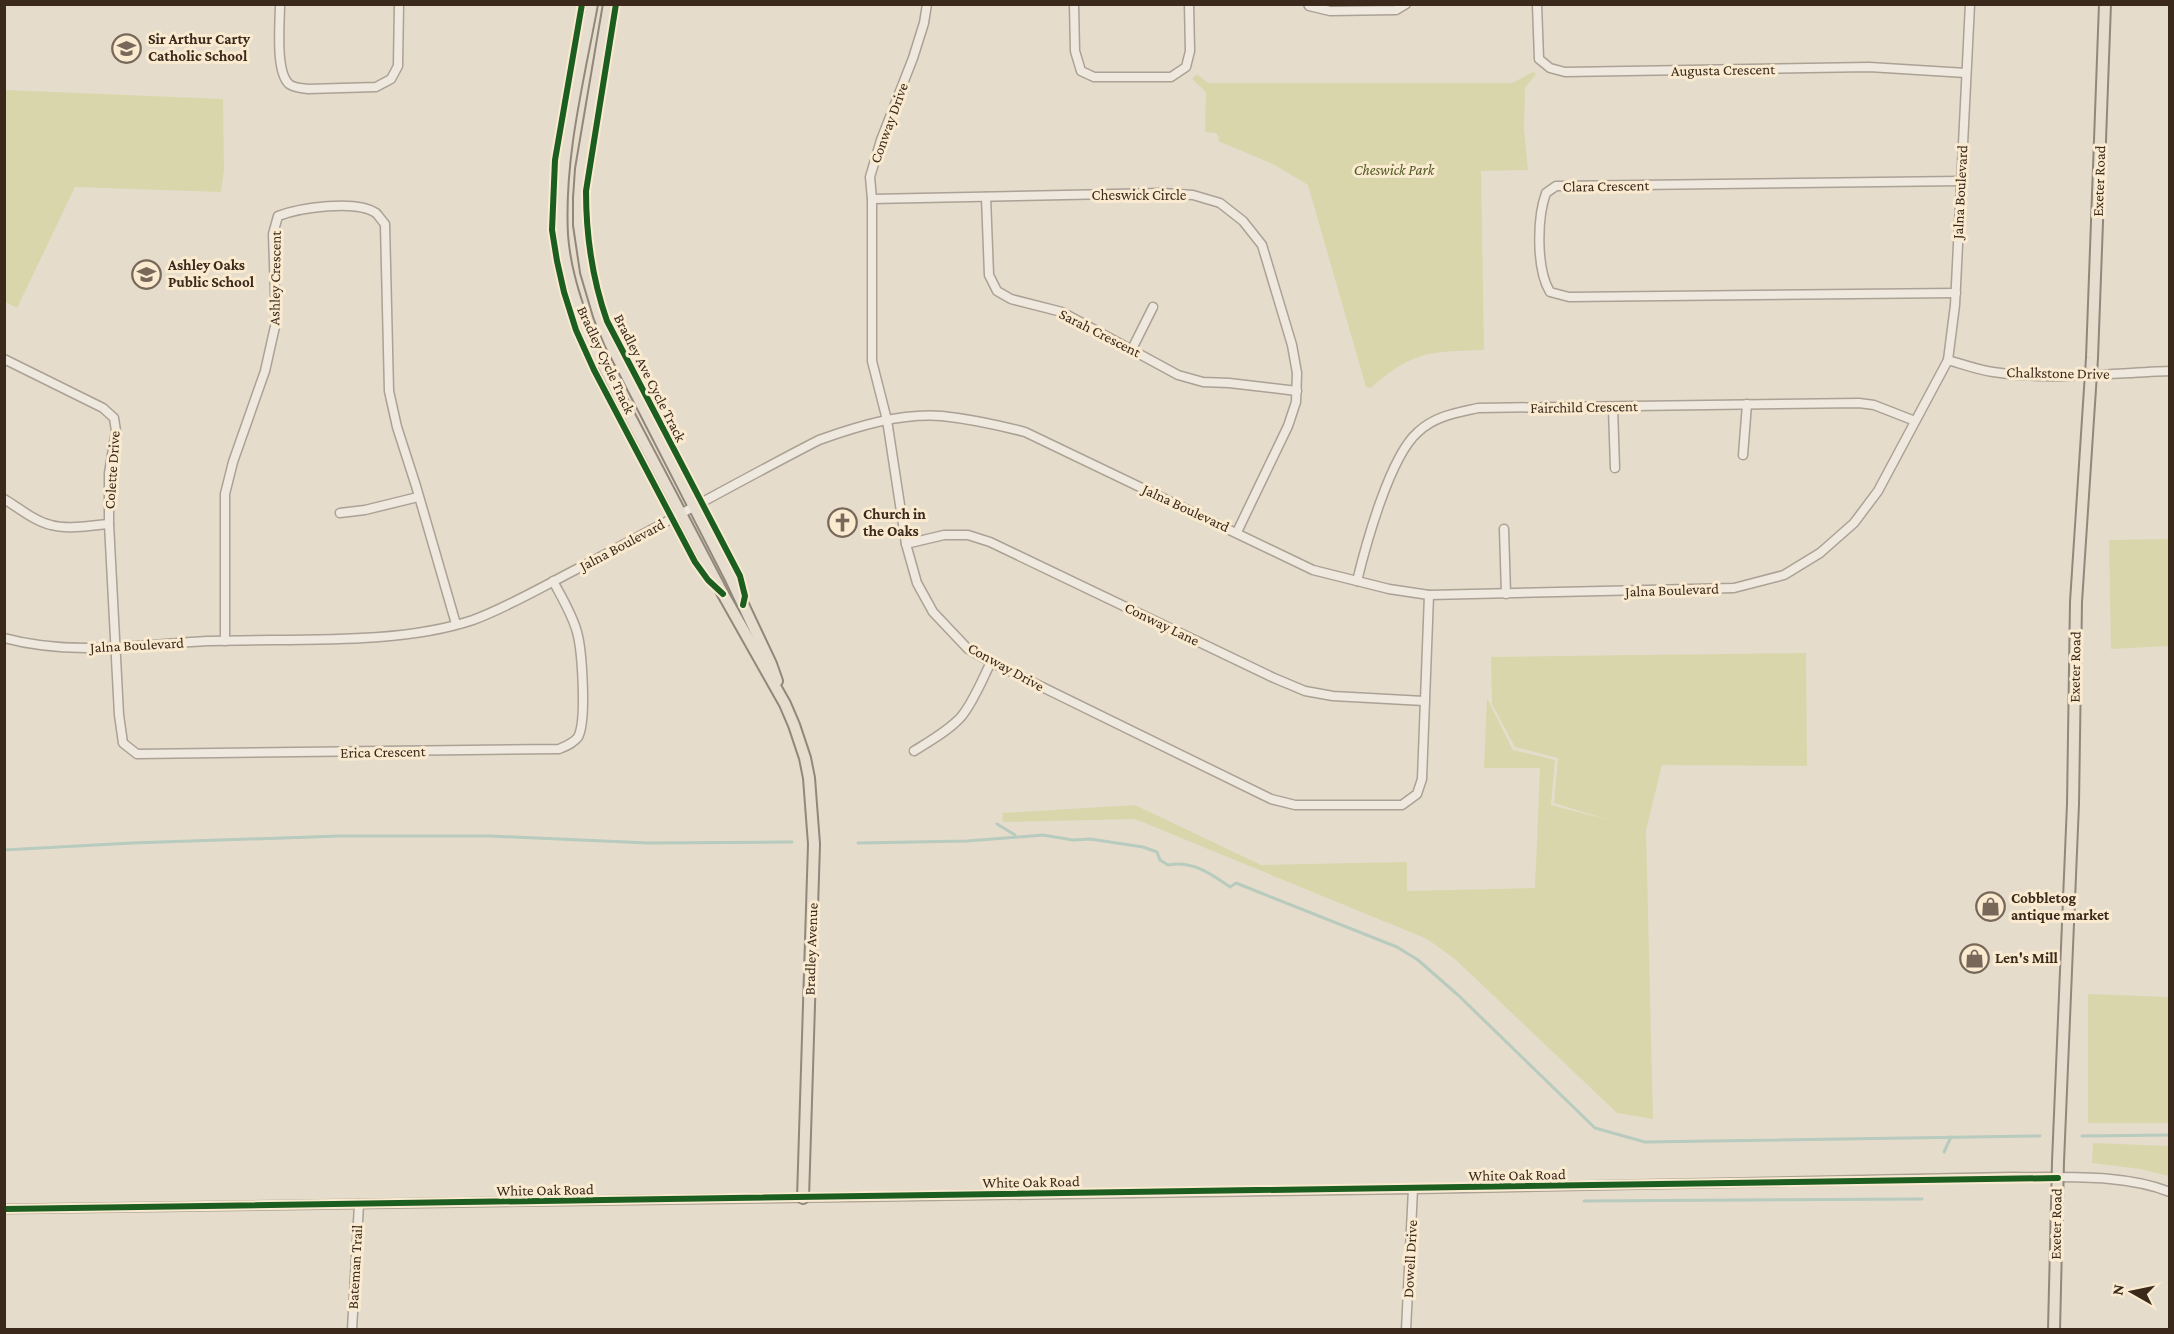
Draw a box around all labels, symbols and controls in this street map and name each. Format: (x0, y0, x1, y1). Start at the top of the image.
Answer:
place label: Sir Arthur Carty Catholic School (148, 31, 251, 64)
school or university icon: Sir Arthur Carty Catholic School (111, 32, 143, 64)
street label: Augusta Crescent (1671, 61, 1776, 80)
street label: Conway Drive (867, 80, 912, 166)
street label: Jalna Boulevard (1949, 145, 1971, 241)
street label: Exeter Road (2090, 145, 2108, 217)
park label: Cheswick Park (1354, 162, 1436, 178)
street label: Clara Crescent (1563, 177, 1650, 195)
street label: Cheswick Circle (1092, 187, 1187, 203)
street label: Ashley Crescent (266, 229, 285, 326)
place label: Ashley Oaks Public School (167, 257, 255, 290)
school or university icon: Ashley Oaks Public School (131, 258, 163, 290)
street label: Bradley Cycle Track (573, 304, 638, 417)
street label: Sarah Crescent (1057, 306, 1144, 361)
street label: Bradley Ave Cycle Track (610, 311, 690, 446)
street label: Chalkstone Drive (2006, 364, 2110, 382)
street label: Fairchild Crescent (1530, 398, 1639, 416)
street label: Colette Drive (101, 430, 123, 510)
street label: Jalna Boulevard (1138, 480, 1232, 536)
place label: Church in the Oaks (863, 506, 926, 539)
church icon: Church in the Oaks (826, 507, 858, 539)
street label: Jalna Boulevard (575, 516, 668, 576)
street label: Jalna Boulevard (1623, 580, 1719, 601)
street label: Conway Lane (1122, 599, 1202, 650)
street label: Exeter Road (2066, 631, 2084, 703)
street label: Jalna Boulevard (88, 635, 184, 657)
street label: Conway Drive (965, 640, 1047, 696)
street label: Erica Crescent (340, 743, 427, 761)
place label: Cobbletog antique market (2011, 890, 2110, 923)
shop icon: Cobbletog antique market (1974, 891, 2006, 923)
street label: Bradley Avenue (801, 902, 822, 996)
shop icon: Len's Mill (1958, 942, 1990, 974)
place label: Len's Mill (1995, 950, 2059, 966)
street label: White Oak Road (1468, 1166, 1566, 1184)
street label: White Oak Road (982, 1173, 1080, 1191)
street label: White Oak Road (496, 1181, 594, 1199)
street label: Exeter Road (2047, 1188, 2065, 1260)
street label: Dowell Drive (1400, 1219, 1420, 1298)
street label: Bateman Trail (345, 1224, 365, 1310)
north arrow (2102, 1262, 2162, 1322)
text: N (2108, 1283, 2127, 1296)

